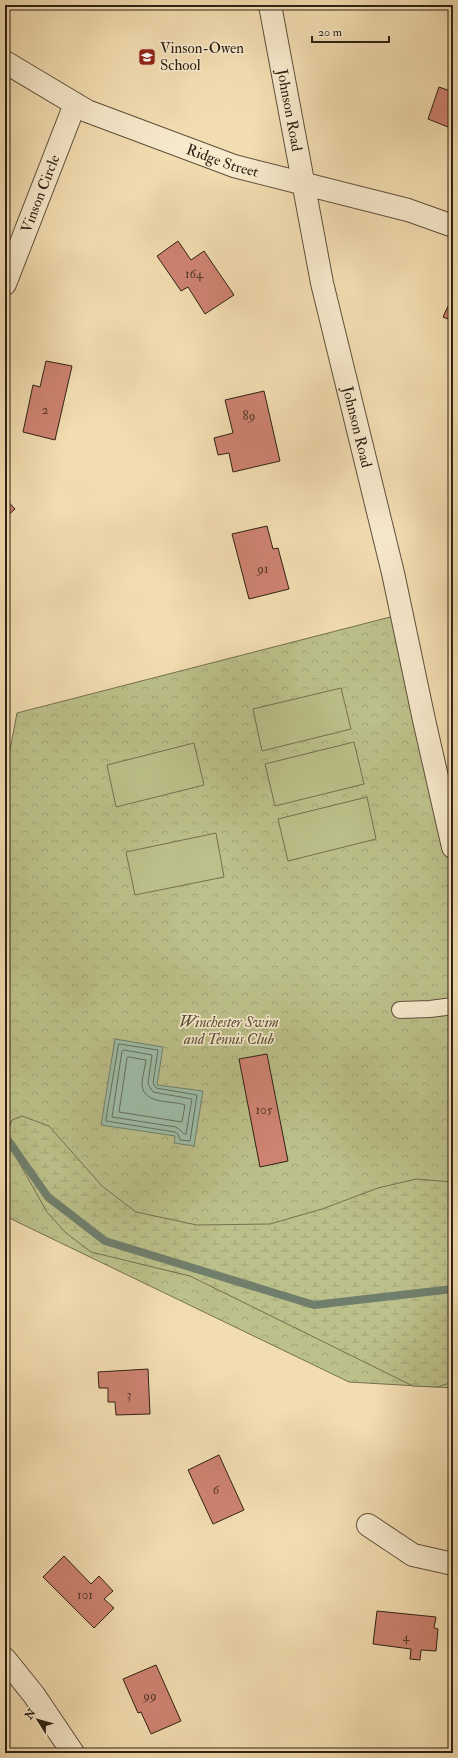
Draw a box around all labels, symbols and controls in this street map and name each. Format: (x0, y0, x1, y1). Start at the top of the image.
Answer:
scale bar (312, 18, 389, 44)
text: 20 m (318, 25, 343, 40)
place label: Vinson-Owen School (160, 39, 244, 75)
school or university icon: Vinson-Owen School (137, 47, 157, 67)
street label: Johnson Road (272, 67, 307, 153)
street label: Ridge Street (184, 140, 261, 181)
street label: Vinson Circle (16, 152, 64, 235)
house number: 164 (185, 266, 204, 282)
street label: Johnson Road (337, 383, 377, 470)
house number: 2 (42, 402, 49, 418)
house number: 89 (243, 408, 255, 424)
house number: 91 (256, 561, 269, 577)
park label: Winchester Swim and Tennis Club (179, 1013, 279, 1049)
house number: 105 (256, 1102, 273, 1118)
house number: 3 (127, 1387, 132, 1403)
house number: 6 (213, 1482, 221, 1498)
house number: 101 (77, 1587, 93, 1603)
house number: 4 (402, 1629, 410, 1645)
house number: 99 (142, 1688, 157, 1704)
north arrow (18, 1700, 58, 1740)
text: N (22, 1706, 39, 1723)

